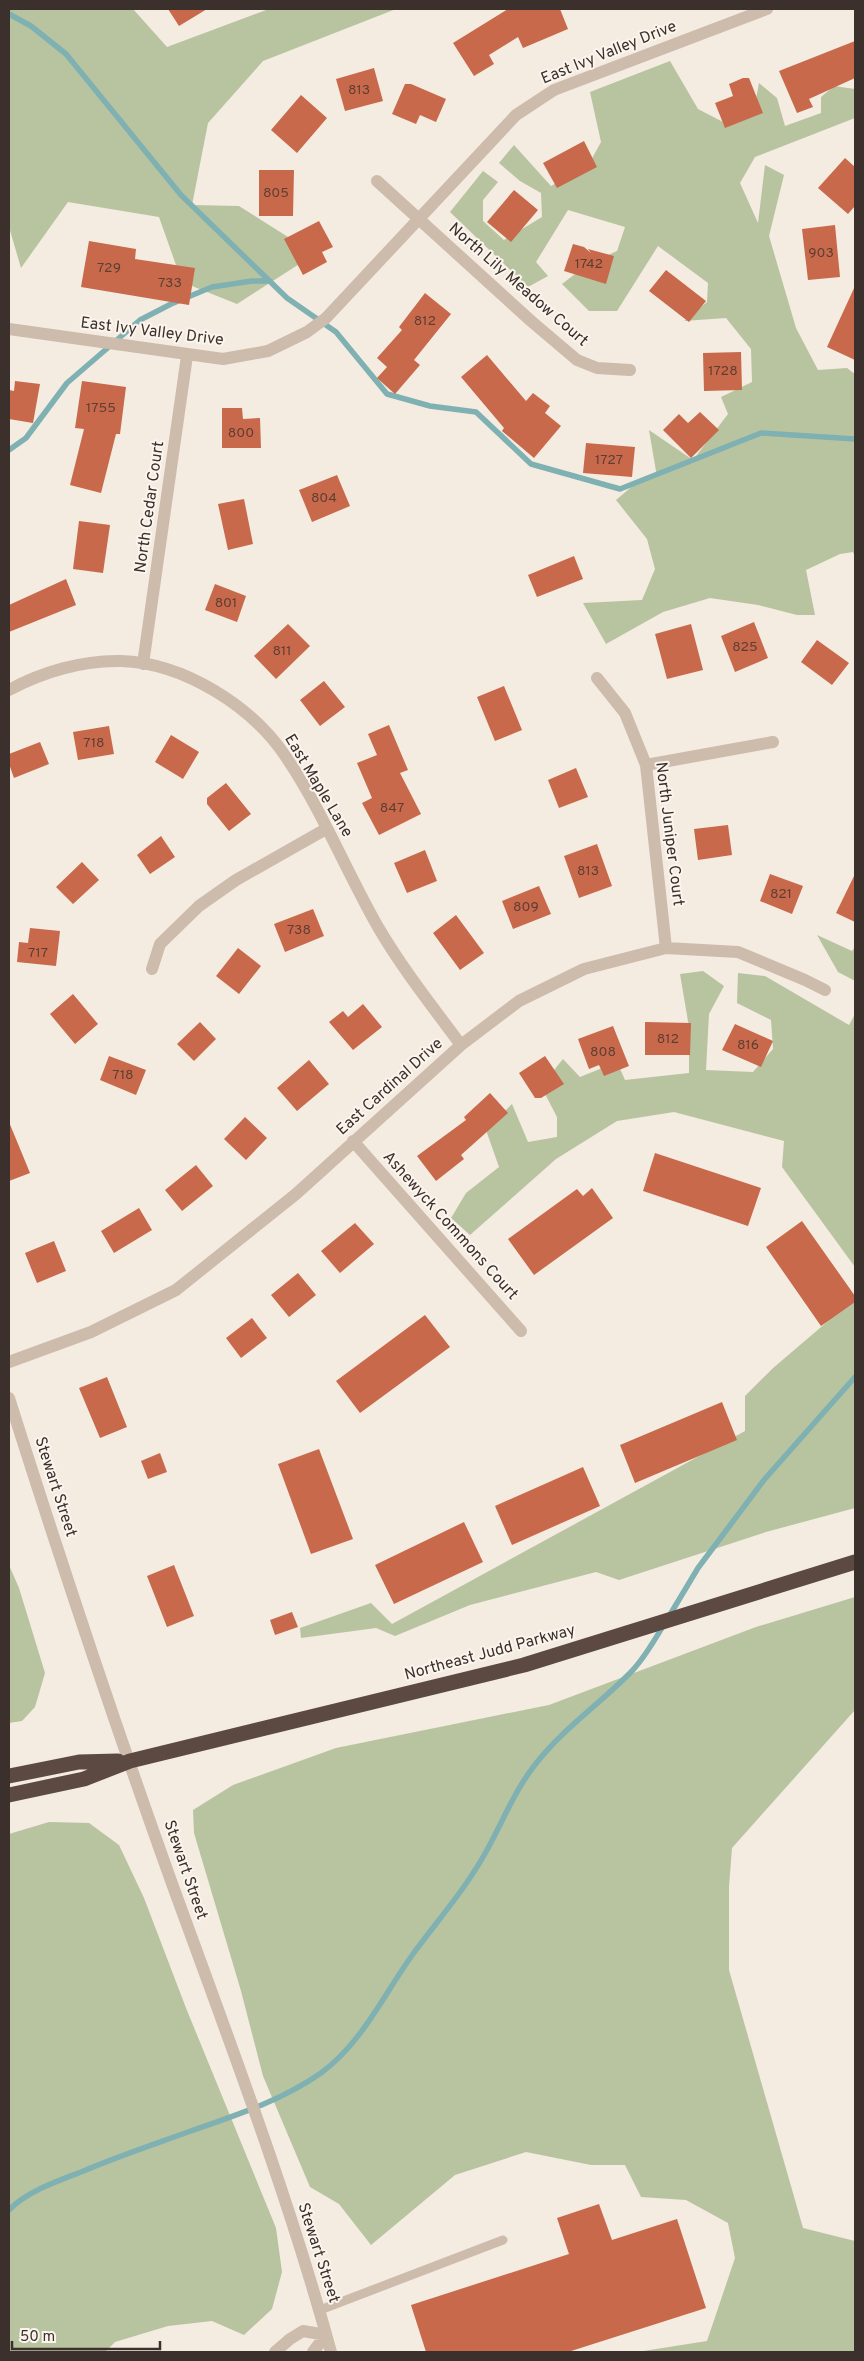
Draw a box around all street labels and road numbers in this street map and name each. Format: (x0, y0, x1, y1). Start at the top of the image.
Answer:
street label: East Ivy Valley Drive (538, 17, 680, 89)
street label: North Lily Meadow Court (444, 219, 592, 351)
street label: East Ivy Valley Drive (79, 313, 225, 351)
street label: North Cedar Court (131, 440, 169, 574)
street label: East Maple Lane (279, 731, 357, 841)
street label: North Juniper Court (650, 761, 688, 907)
street label: East Cardinal Drive (333, 1034, 447, 1140)
street label: Ashewyck Commons Court (378, 1148, 522, 1304)
street label: Stewart Street (29, 1434, 81, 1540)
street label: Northeast Judd Parkway (402, 1621, 578, 1685)
street label: Stewart Street (159, 1818, 211, 1922)
street label: Stewart Street (292, 2200, 344, 2306)

